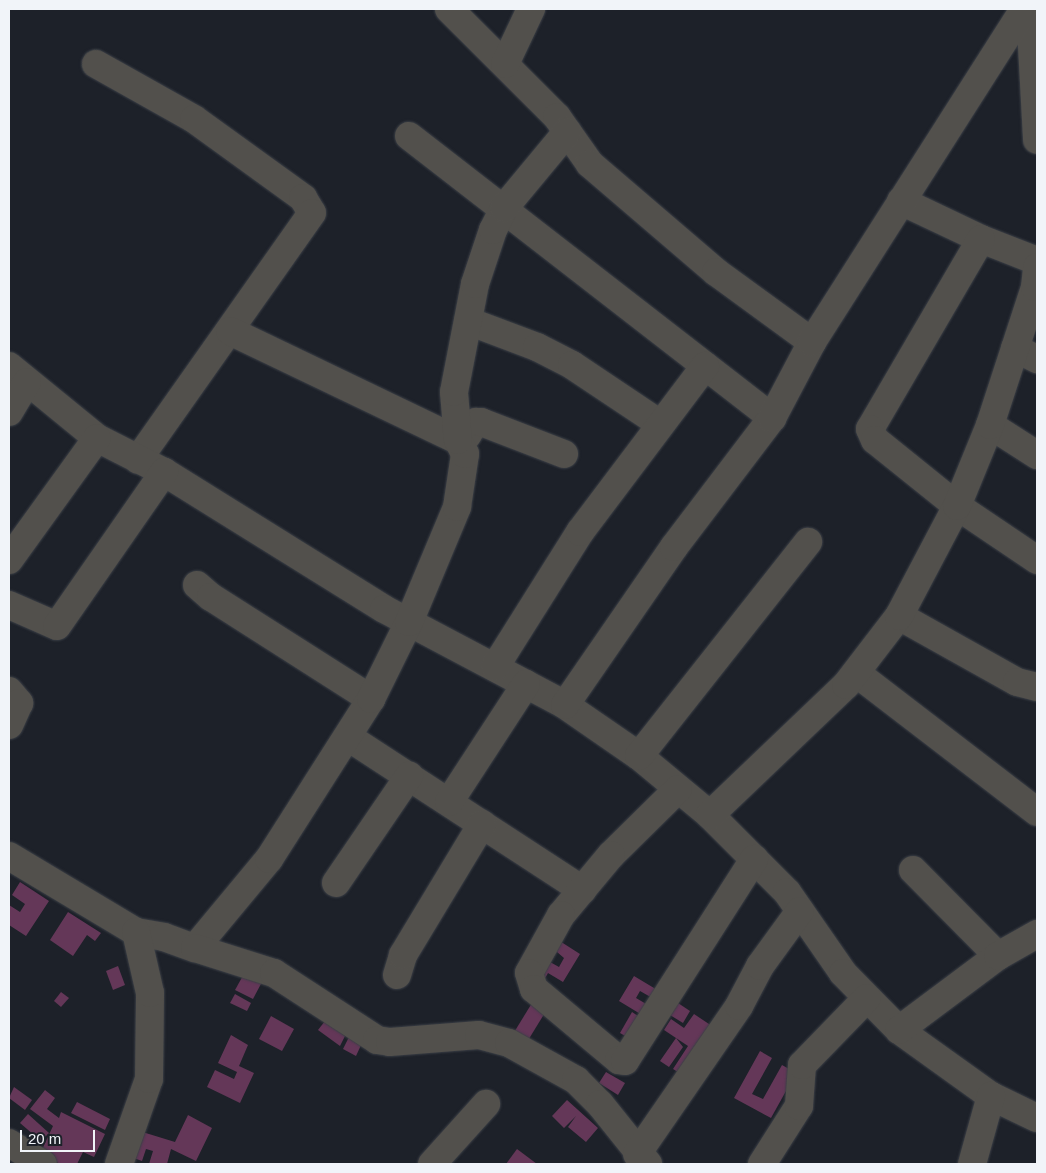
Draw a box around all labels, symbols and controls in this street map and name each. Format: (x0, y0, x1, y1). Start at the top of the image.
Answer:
scale bar (22, 1120, 98, 1152)
text: 20 m (28, 1130, 61, 1147)

